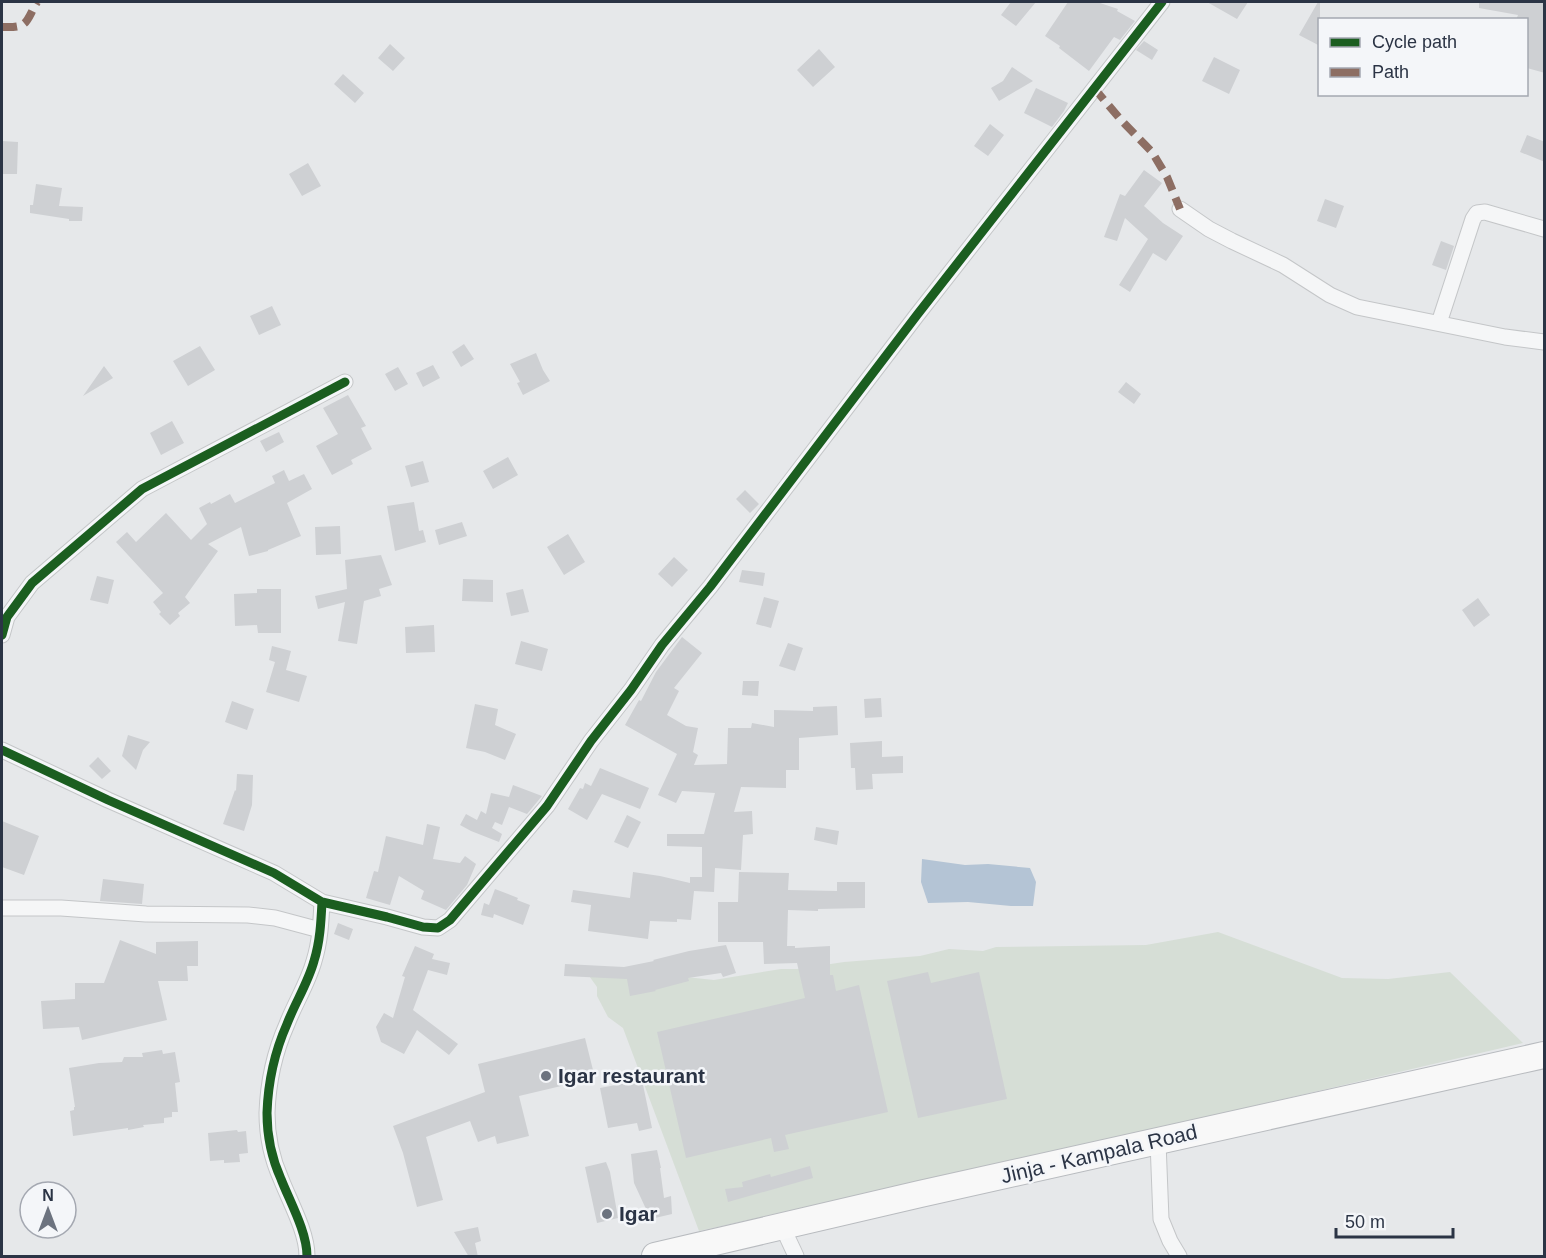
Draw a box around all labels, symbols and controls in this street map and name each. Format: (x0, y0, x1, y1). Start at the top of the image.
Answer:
legend (1318, 18, 1528, 96)
text: Cycle path (1372, 32, 1457, 52)
text: Path (1372, 62, 1409, 82)
place label: Igar restaurant (558, 1064, 705, 1087)
marker: Igar restaurant (539, 1069, 553, 1083)
street label: Jinja - Kampala Road (998, 1120, 1199, 1187)
north arrow (18, 1180, 78, 1240)
text: N (42, 1187, 54, 1204)
scale bar (1336, 1201, 1453, 1239)
place label: Igar (619, 1202, 658, 1225)
marker: Igar (600, 1207, 614, 1221)
text: 50 m (1345, 1212, 1385, 1232)

